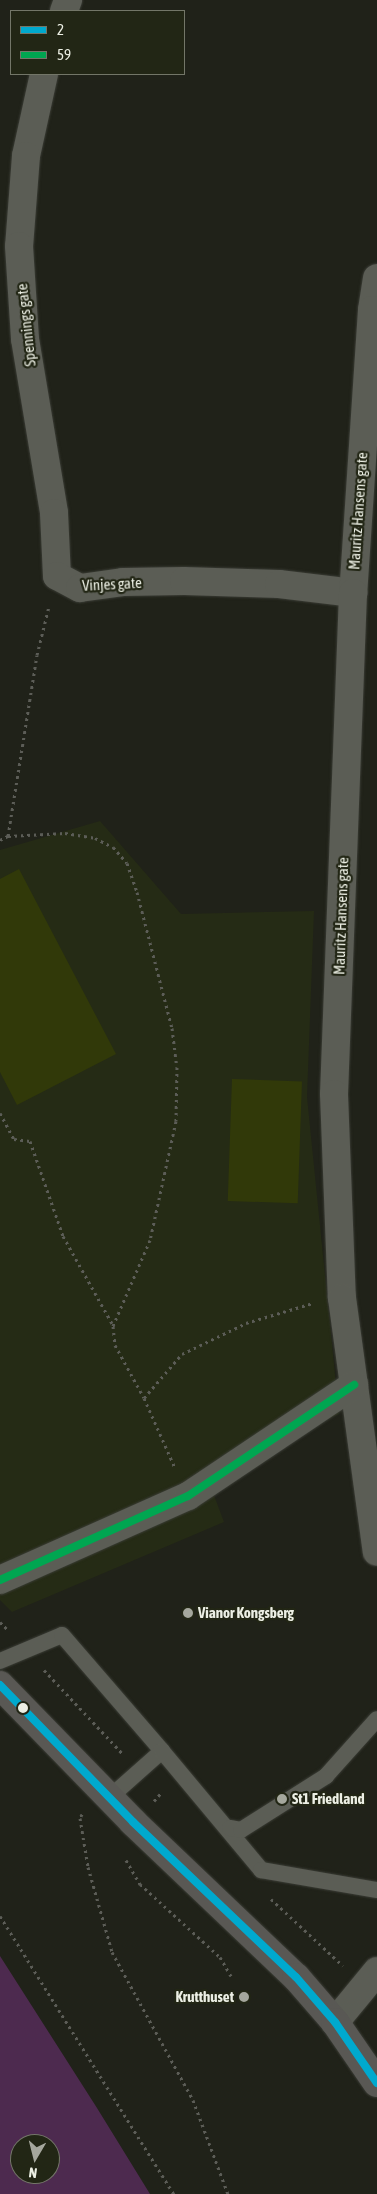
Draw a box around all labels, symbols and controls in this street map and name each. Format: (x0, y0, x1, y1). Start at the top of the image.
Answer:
legend (10, 10, 185, 75)
text: 2 (57, 21, 64, 38)
text: 59 (57, 46, 71, 63)
street label: Spennings gate (13, 283, 39, 367)
street label: Mauritz Hansens gate (345, 452, 371, 570)
street label: Vinjes gate (82, 573, 142, 595)
street label: Mauritz Hansens gate (330, 857, 352, 975)
place label: Vianor Kongsberg (198, 1604, 294, 1622)
marker: Vianor Kongsberg (182, 1607, 194, 1619)
unlabelled marker (18, 1703, 28, 1713)
place label: St1 Friedland (292, 1790, 365, 1808)
marker: St1 Friedland (276, 1793, 288, 1805)
place label: Krutthuset (175, 1988, 234, 2006)
marker: Krutthuset (238, 1991, 250, 2003)
north arrow (10, 2134, 60, 2184)
text: N (28, 2164, 38, 2181)

